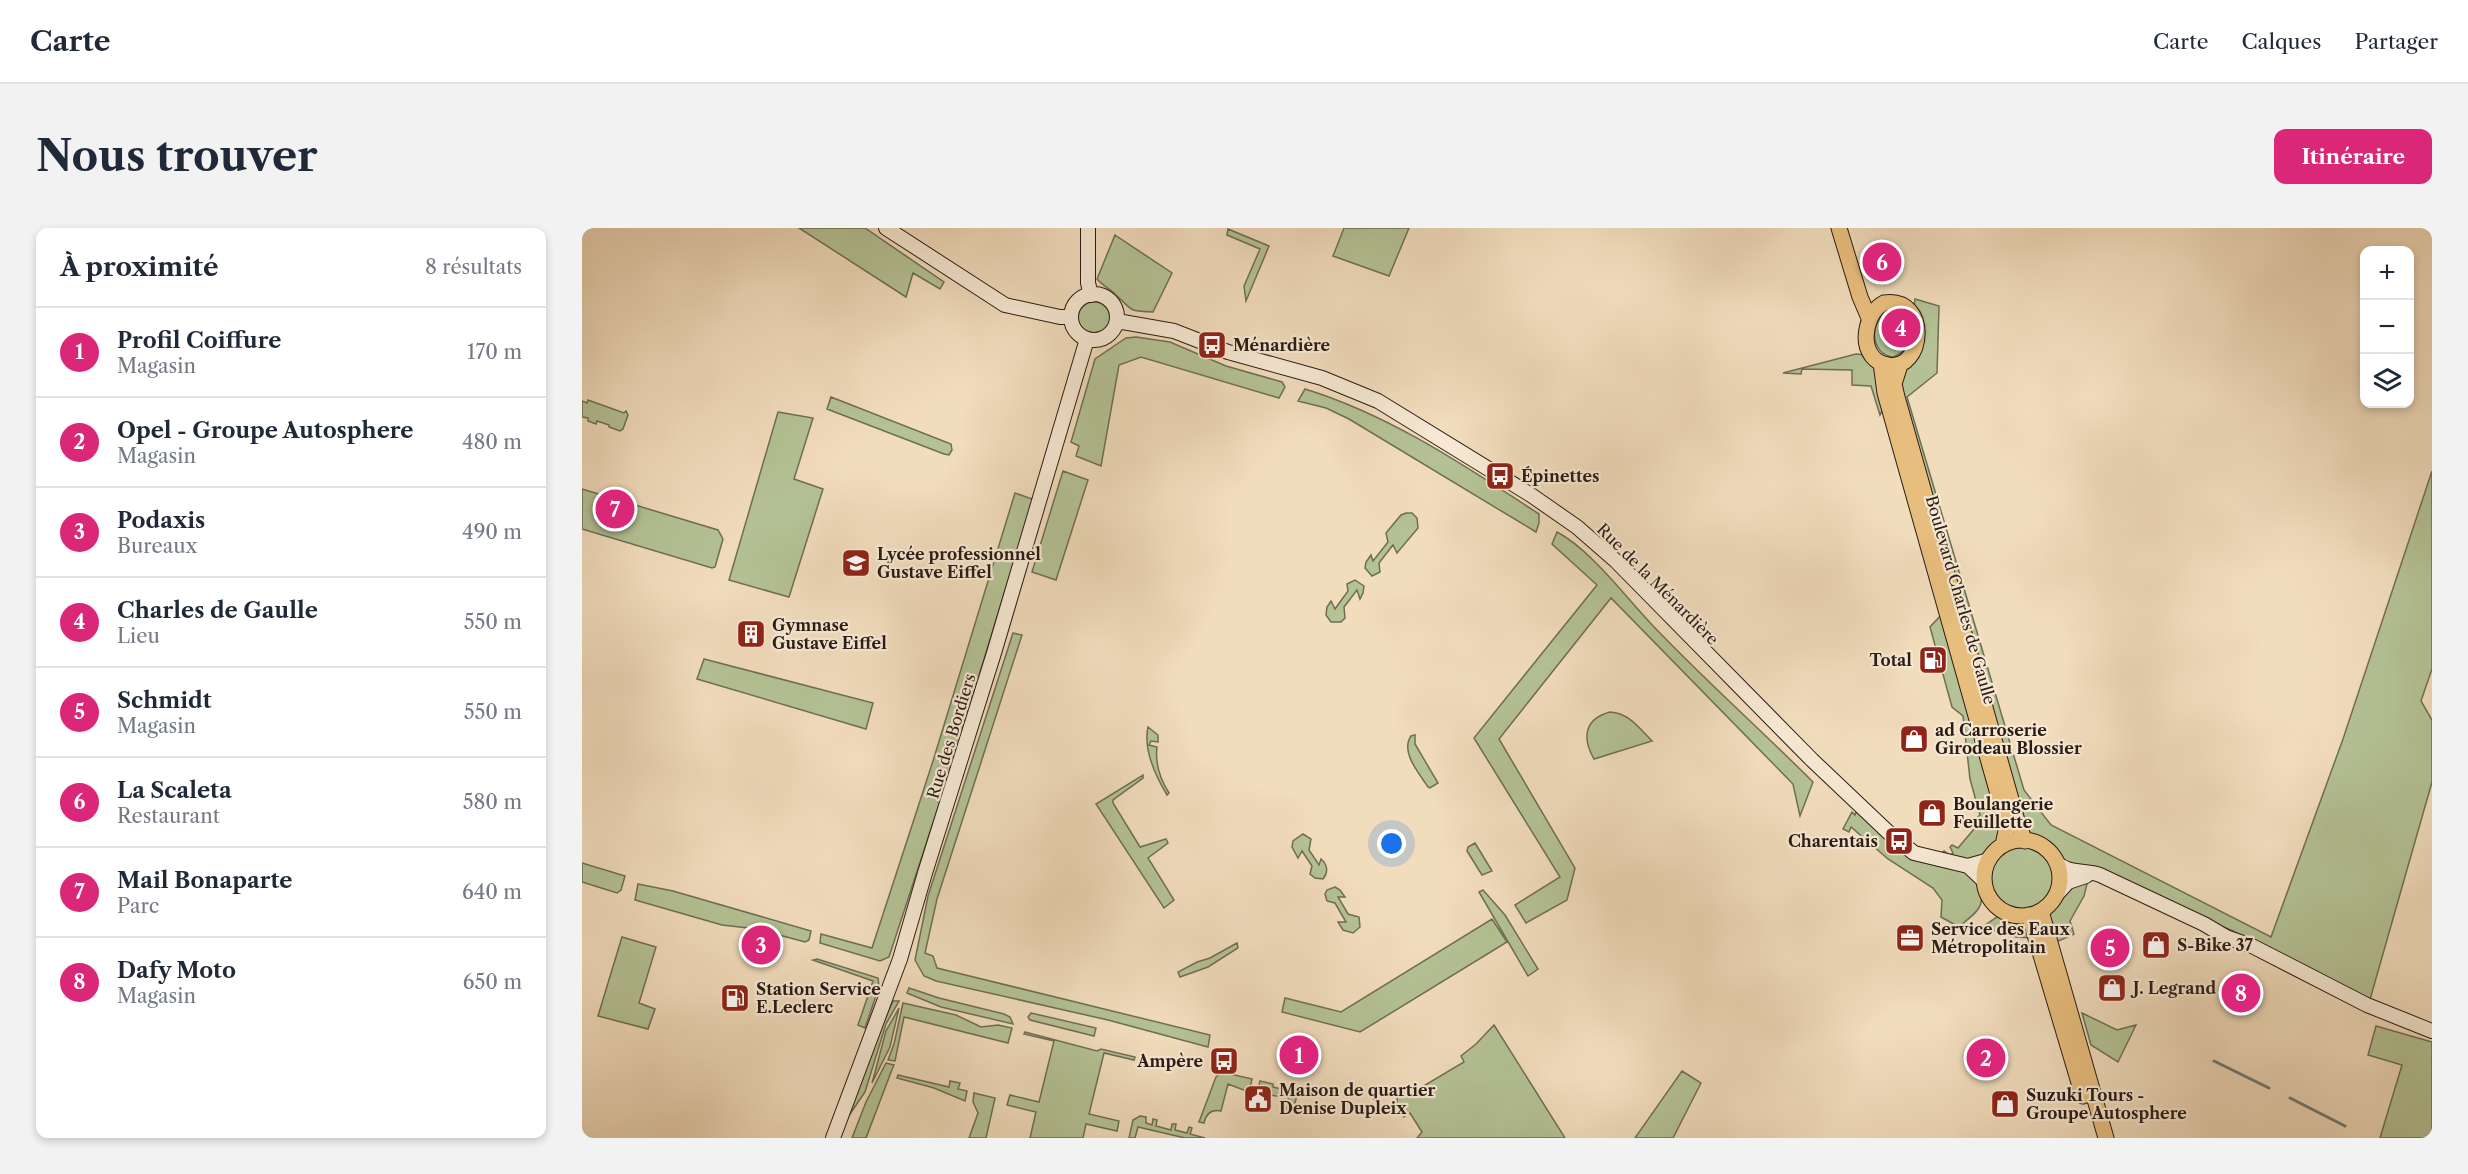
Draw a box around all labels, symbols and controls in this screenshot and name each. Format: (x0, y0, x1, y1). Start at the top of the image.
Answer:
text: Carte (30, 24, 110, 58)
text: Carte (2153, 29, 2208, 54)
text: Calques (2241, 29, 2321, 54)
text: Partager (2354, 29, 2438, 54)
button: Itinéraire (2274, 129, 2432, 184)
text: Nous trouver (36, 130, 318, 182)
pin: 6 (1862, 240, 1902, 285)
map controls (2360, 246, 2414, 408)
button: + (2360, 246, 2414, 300)
text: À proximité (60, 251, 219, 283)
text: 8 résultats (425, 255, 522, 279)
button: − (2360, 300, 2414, 354)
pin: 4 (1882, 306, 1920, 350)
text: Profil Coiffure (117, 327, 281, 354)
bus stop icon: Ménardière (1196, 329, 1228, 361)
place label: Ménardière (1233, 335, 1331, 355)
text: 1 (75, 340, 84, 364)
text: 170 m (467, 340, 522, 364)
text: Magasin (117, 354, 196, 378)
button: layers (2360, 354, 2414, 408)
text: Opel - Groupe Autosphere (117, 417, 413, 444)
text: 2 (74, 430, 85, 454)
text: 480 m (462, 430, 522, 454)
text: Magasin (117, 444, 196, 468)
bus stop icon: Épinettes (1484, 460, 1516, 492)
place label: Épinettes (1521, 466, 1599, 486)
pin: 7 (596, 486, 634, 532)
street label: Boulevard Charles de Gaulle (1922, 493, 2000, 707)
text: Podaxis (117, 507, 205, 534)
street label: Rue de la Ménardière (1593, 519, 1723, 649)
text: 3 (74, 520, 85, 544)
text: 490 m (462, 520, 522, 544)
text: Bureaux (117, 534, 197, 558)
place label: Lycée professionnel Gustave Eiffel (877, 544, 1041, 582)
school or university icon: Lycée professionnel Gustave Eiffel (840, 547, 872, 579)
text: Charles de Gaulle (117, 597, 318, 624)
text: 4 (74, 610, 85, 634)
text: 550 m (464, 610, 522, 634)
place label: Gymnase Gustave Eiffel (772, 615, 887, 653)
building icon: Gymnase Gustave Eiffel (735, 618, 767, 650)
text: Lieu (117, 624, 160, 648)
fuel station icon: Total (1917, 644, 1949, 676)
place label: Total (1870, 650, 1912, 670)
street label: Rue des Bordiers (923, 671, 980, 801)
text: Schmidt (117, 687, 212, 714)
text: 5 (74, 700, 85, 724)
text: 550 m (464, 700, 522, 724)
text: Magasin (117, 714, 196, 738)
place label: ad Carroserie Girodeau Blossier (1935, 720, 2082, 758)
shop icon: ad Carroserie Girodeau Blossier (1898, 723, 1930, 755)
text: La Scaleta (117, 777, 232, 804)
text: 6 (74, 790, 85, 814)
text: 580 m (463, 790, 522, 814)
place label: Boulangerie Feuillette (1953, 794, 2054, 832)
shop icon: Boulangerie Feuillette (1916, 797, 1948, 829)
text: Restaurant (117, 804, 220, 828)
bus stop icon: Charentais (1883, 825, 1915, 857)
your location (1377, 829, 1406, 858)
place label: Charentais (1788, 831, 1878, 851)
text: Mail Bonaparte (117, 867, 292, 894)
text: 7 (74, 880, 85, 904)
text: 640 m (462, 880, 522, 904)
text: Parc (117, 894, 159, 918)
place label: Service des Eaux Métropolitain (1931, 919, 2071, 957)
pin: 3 (742, 922, 780, 968)
office icon: Service des Eaux Métropolitain (1894, 922, 1926, 954)
pin: 5 (2090, 926, 2129, 970)
shop icon: S-Bike 37 (2140, 929, 2172, 961)
place label: S-Bike 37 (2177, 935, 2253, 955)
text: Dafy Moto (117, 957, 236, 984)
text: 8 (73, 970, 86, 994)
text: 650 m (463, 970, 522, 994)
pin: 8 (2222, 970, 2260, 1016)
shop icon: J. Legrand (2096, 972, 2128, 1004)
place label: J. Legrand (2130, 978, 2217, 998)
place label: Station Service E.Leclerc (756, 979, 881, 1017)
fuel station icon: Station Service E.Leclerc (719, 982, 751, 1014)
text: Magasin (117, 984, 196, 1008)
pin: 1 (1280, 1032, 1318, 1078)
pin: 2 (1966, 1036, 2006, 1080)
bus stop icon: Ampère (1208, 1045, 1240, 1077)
place label: Ampère (1136, 1051, 1203, 1071)
place label: Maison de quartier Denise Dupleix (1279, 1080, 1436, 1118)
public building icon: Maison de quartier Denise Dupleix (1242, 1083, 1274, 1115)
place label: Suzuki Tours - Groupe Autosphere (2026, 1085, 2187, 1123)
shop icon: Suzuki Tours - Groupe Autosphere (1989, 1088, 2021, 1120)

